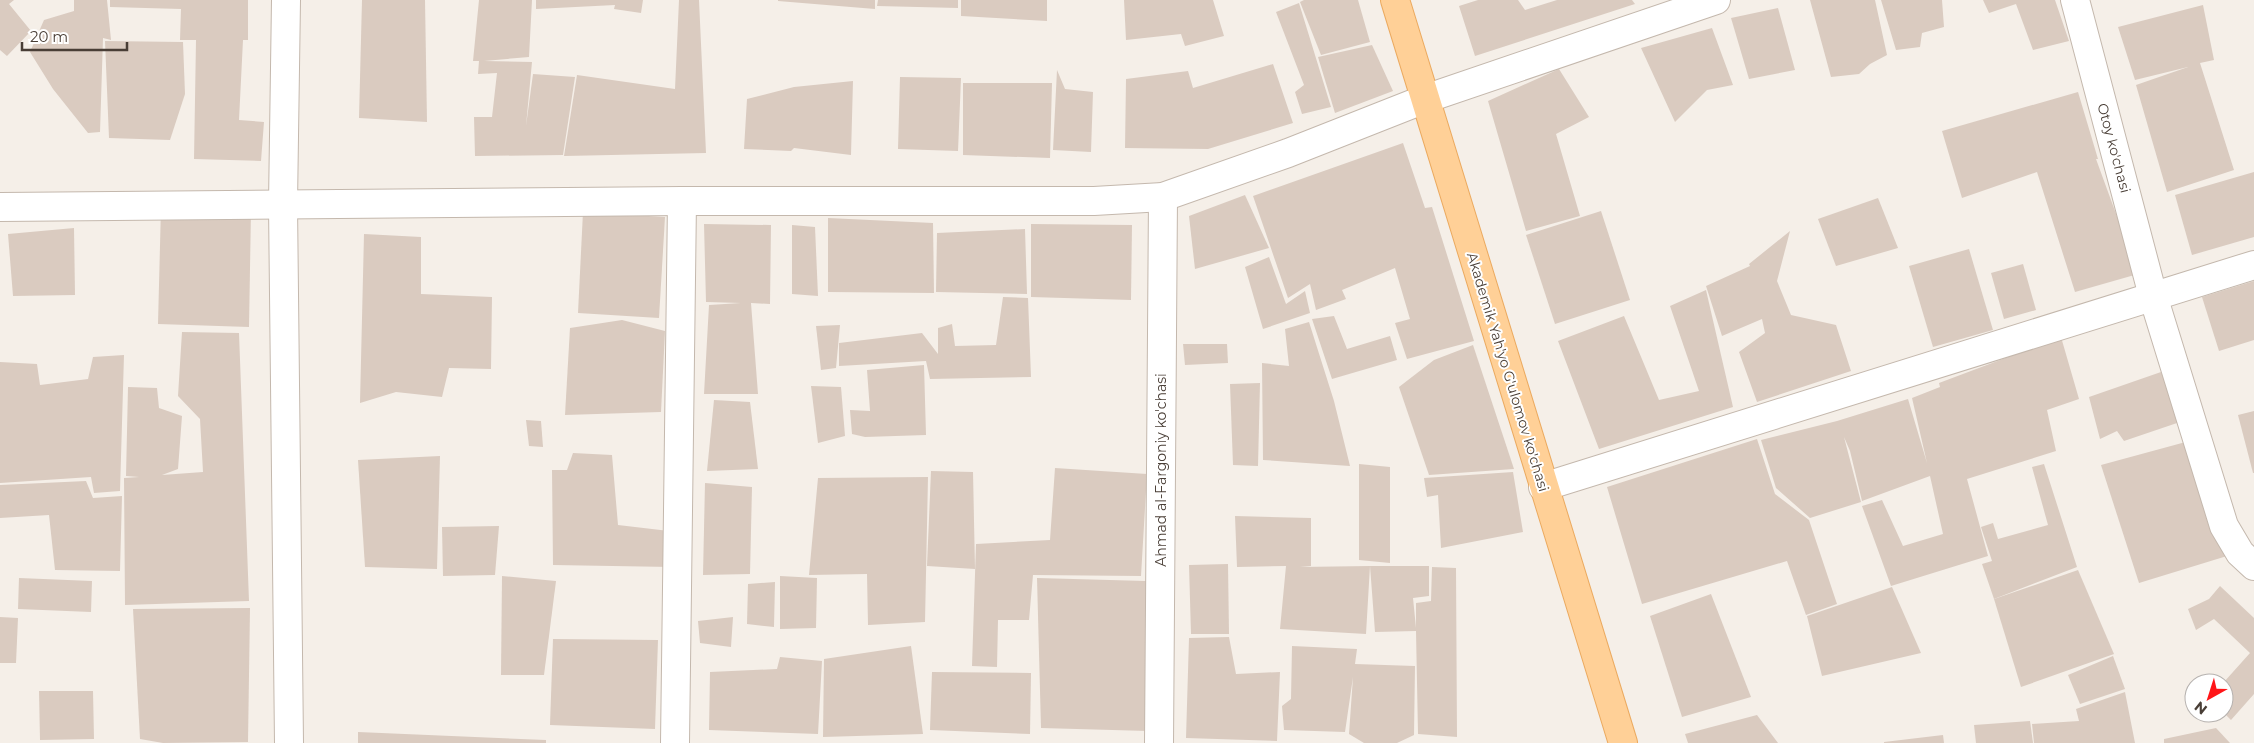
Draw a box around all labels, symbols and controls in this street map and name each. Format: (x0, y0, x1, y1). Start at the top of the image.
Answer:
scale bar (22, 20, 128, 52)
text: 20 m (30, 27, 68, 46)
street label: Otoy ko'chasi (2093, 101, 2135, 195)
street label: Akademik Yah'yo G'ulomov ko'chasi (1463, 250, 1553, 494)
street label: Ahmad al-Fargoniy ko'chasi (1152, 373, 1170, 567)
north arrow (2184, 673, 2234, 723)
text: N (2191, 698, 2211, 719)

